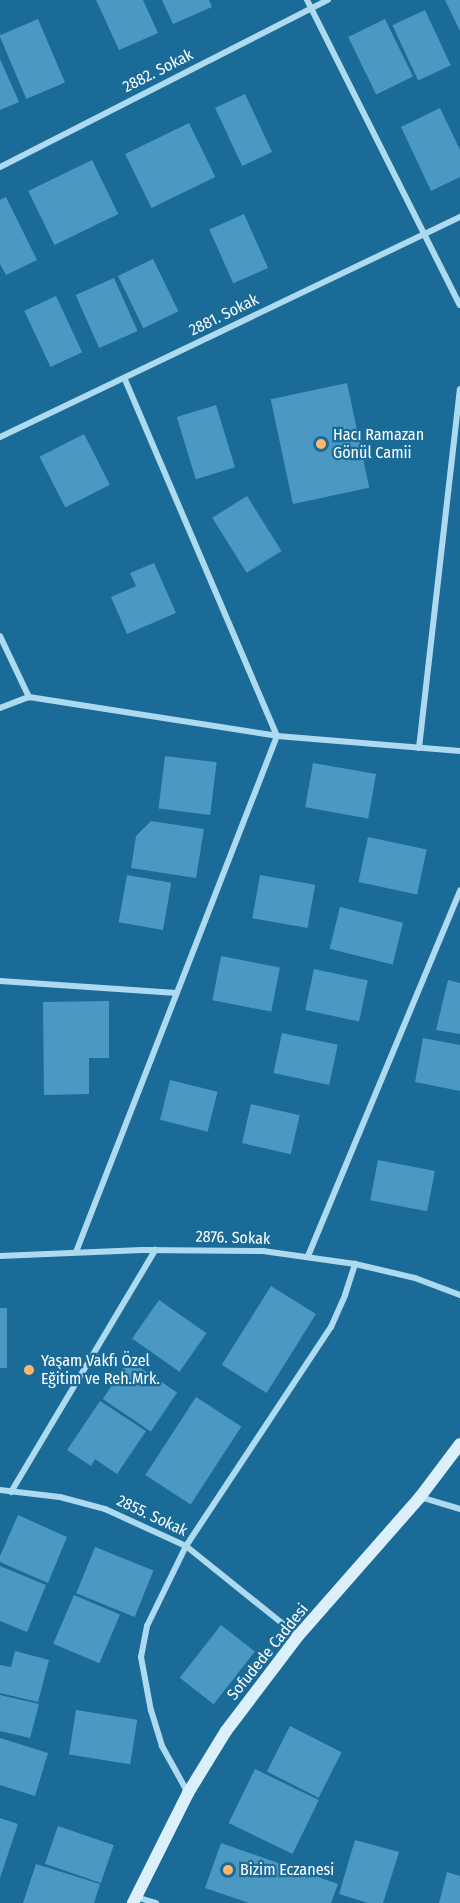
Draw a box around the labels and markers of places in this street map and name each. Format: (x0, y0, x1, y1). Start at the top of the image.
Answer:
place label: Hacı Ramazan Gönül Camii (333, 425, 424, 463)
marker: Hacı Ramazan Gönül Camii (314, 437, 328, 451)
place label: Yaşam Vakfı Özel Eğitim ve Reh.Mrk. (41, 1351, 160, 1389)
marker: Yaşam Vakfı Özel Eğitim ve Reh.Mrk. (22, 1363, 36, 1377)
place label: Bizim Eczanesi (240, 1860, 334, 1880)
marker: Bizim Eczanesi (221, 1863, 235, 1877)

